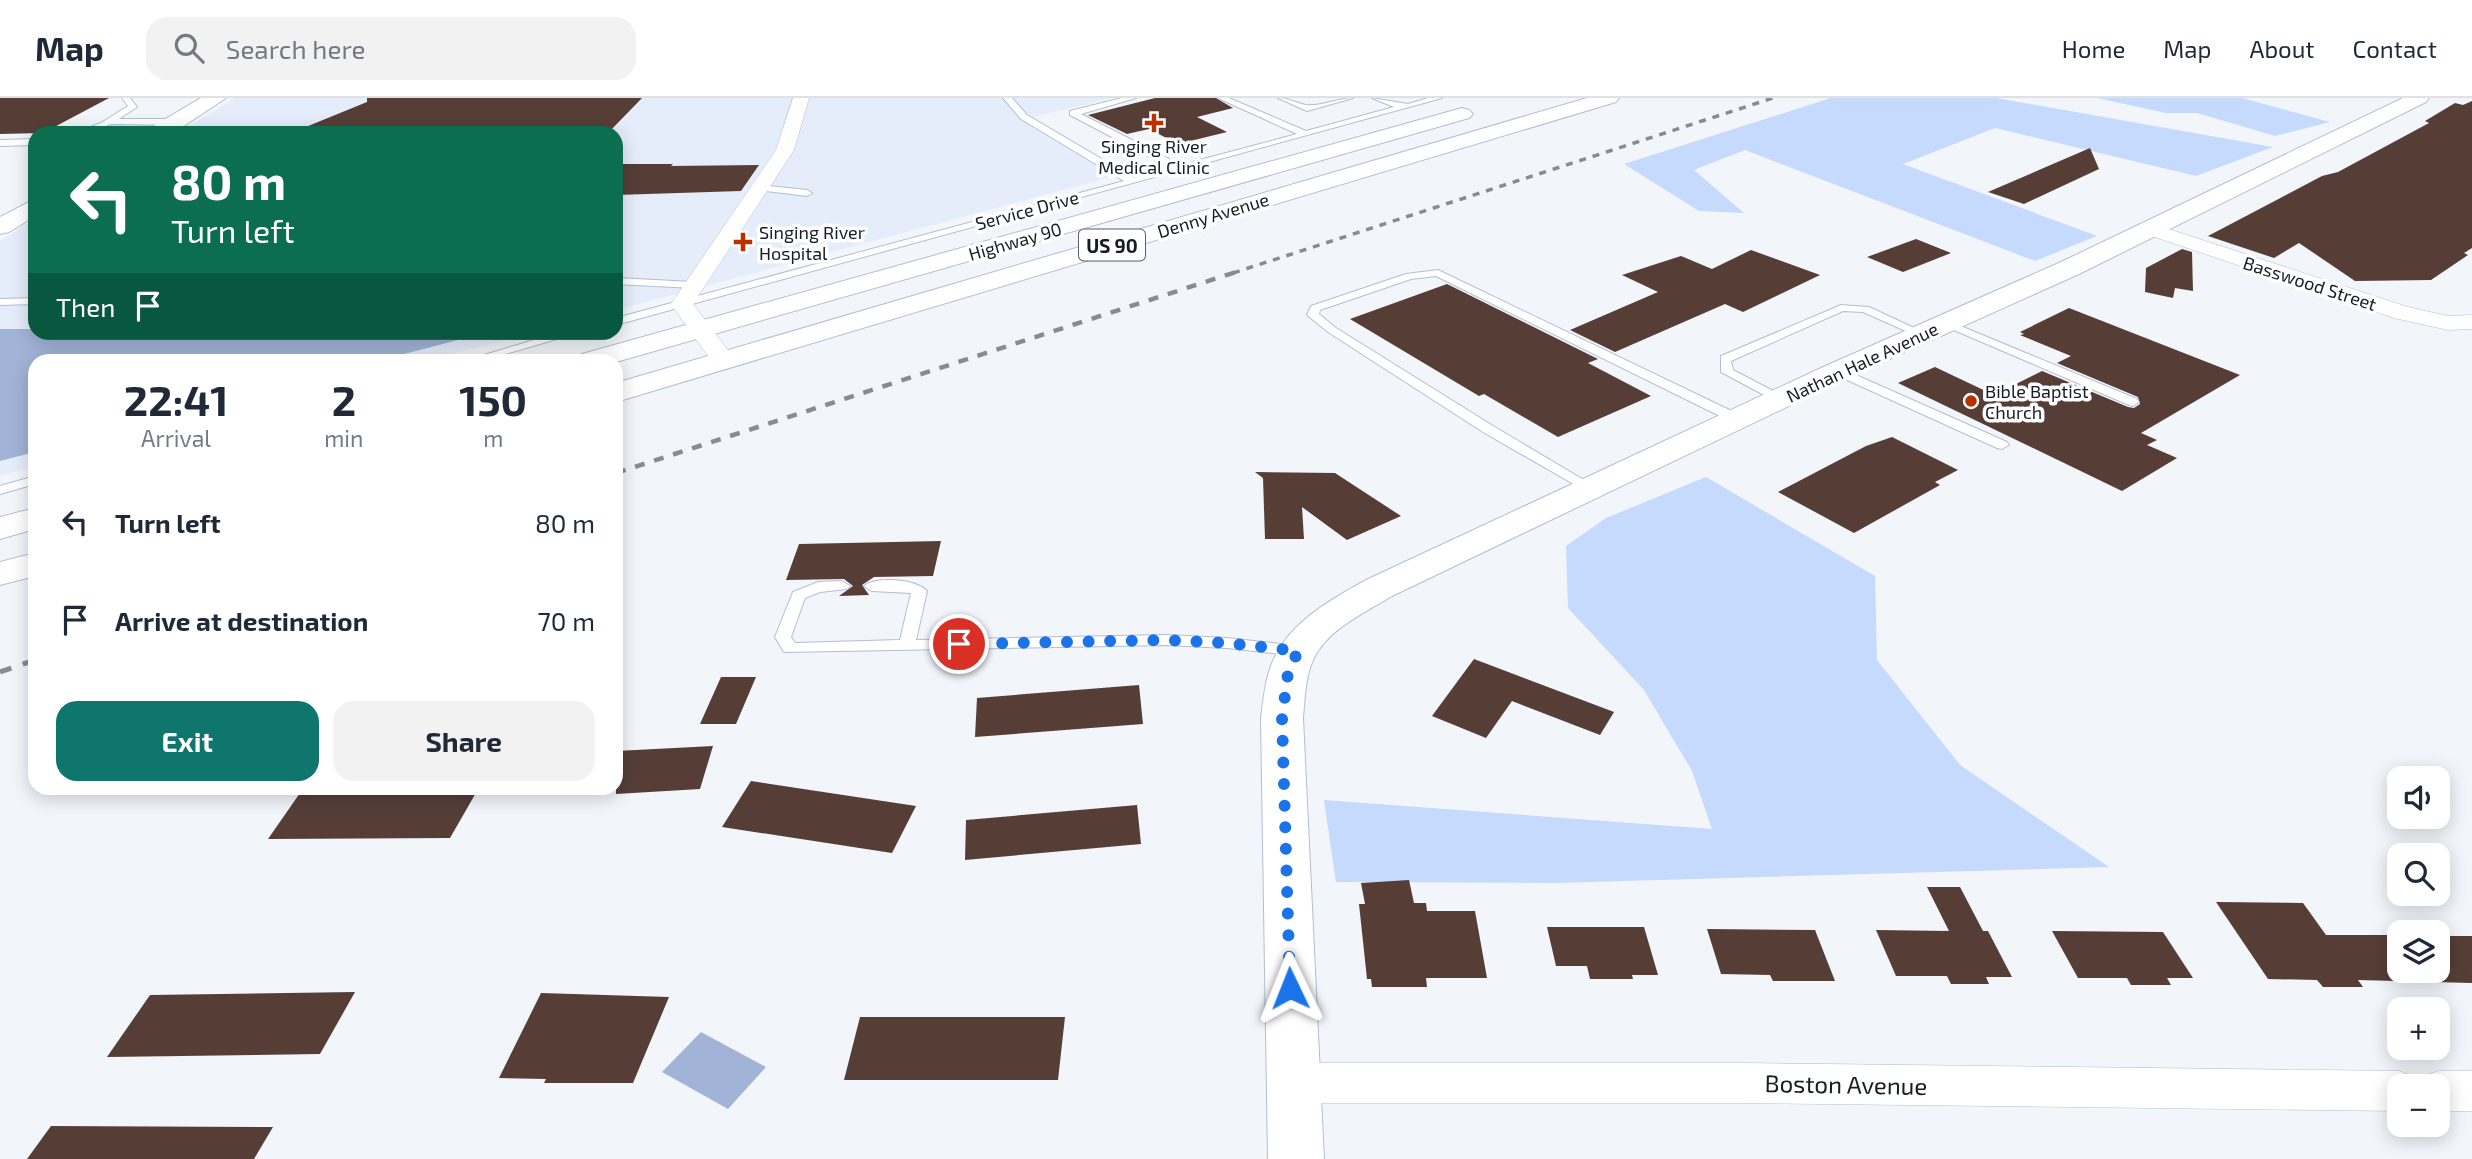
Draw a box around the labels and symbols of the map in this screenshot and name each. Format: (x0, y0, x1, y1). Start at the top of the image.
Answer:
marker: Singing River Medical Clinic (1144, 113, 1164, 133)
place label: Singing River Medical Clinic (1098, 135, 1210, 178)
street label: Service Drive (973, 186, 1081, 234)
street label: Denny Avenue (1155, 188, 1271, 242)
street label: Highway 90 (966, 217, 1064, 265)
place label: Singing River Hospital (759, 221, 865, 264)
road number: US 90 (1079, 230, 1145, 260)
marker: Singing River Hospital (733, 232, 753, 252)
street label: Basswood Street (2241, 251, 2380, 315)
street label: Nathan Hale Avenue (1783, 317, 1941, 407)
place label: Bible Baptist Church (1985, 380, 2089, 423)
marker: Bible Baptist Church (1963, 393, 1979, 409)
pin (929, 614, 989, 674)
position arrow (1253, 951, 1327, 1025)
street label: Boston Avenue (1764, 1068, 1928, 1100)

